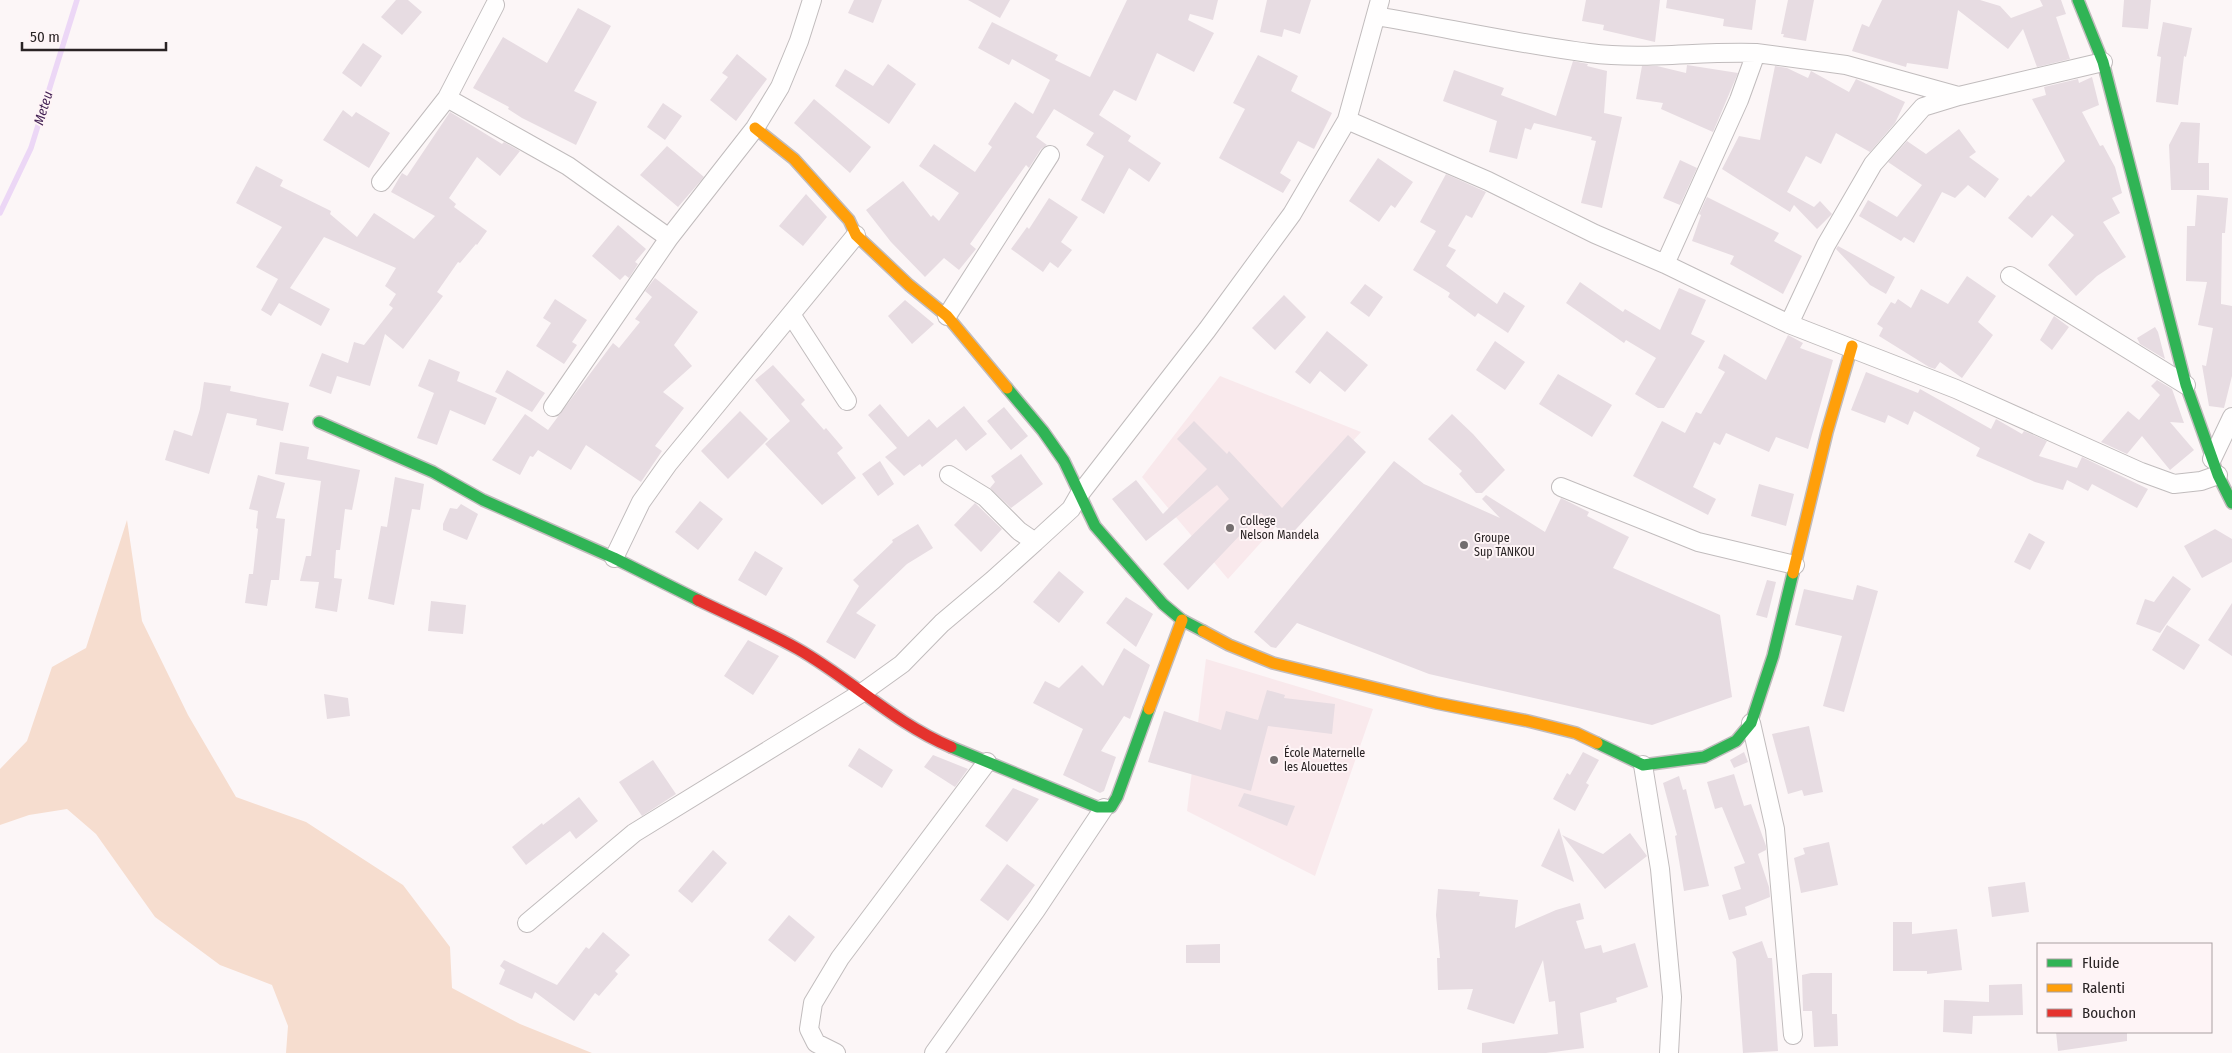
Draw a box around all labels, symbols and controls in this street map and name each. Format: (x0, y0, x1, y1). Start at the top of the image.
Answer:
scale bar (22, 20, 166, 52)
text: 50 m (30, 28, 60, 46)
water label: Meteu (30, 89, 57, 127)
place label: College Nelson Mandela (1240, 514, 1319, 542)
marker: College Nelson Mandela (1224, 522, 1236, 534)
place label: Groupe Sup TANKOU (1474, 531, 1535, 559)
marker: Groupe Sup TANKOU (1458, 539, 1470, 551)
place label: École Maternelle les Alouettes (1284, 745, 1365, 774)
marker: École Maternelle les Alouettes (1268, 754, 1280, 766)
legend (2037, 943, 2212, 1033)
text: Fluide (2082, 954, 2119, 972)
text: Ralenti (2082, 979, 2125, 997)
text: Bouchon (2082, 1004, 2136, 1022)

